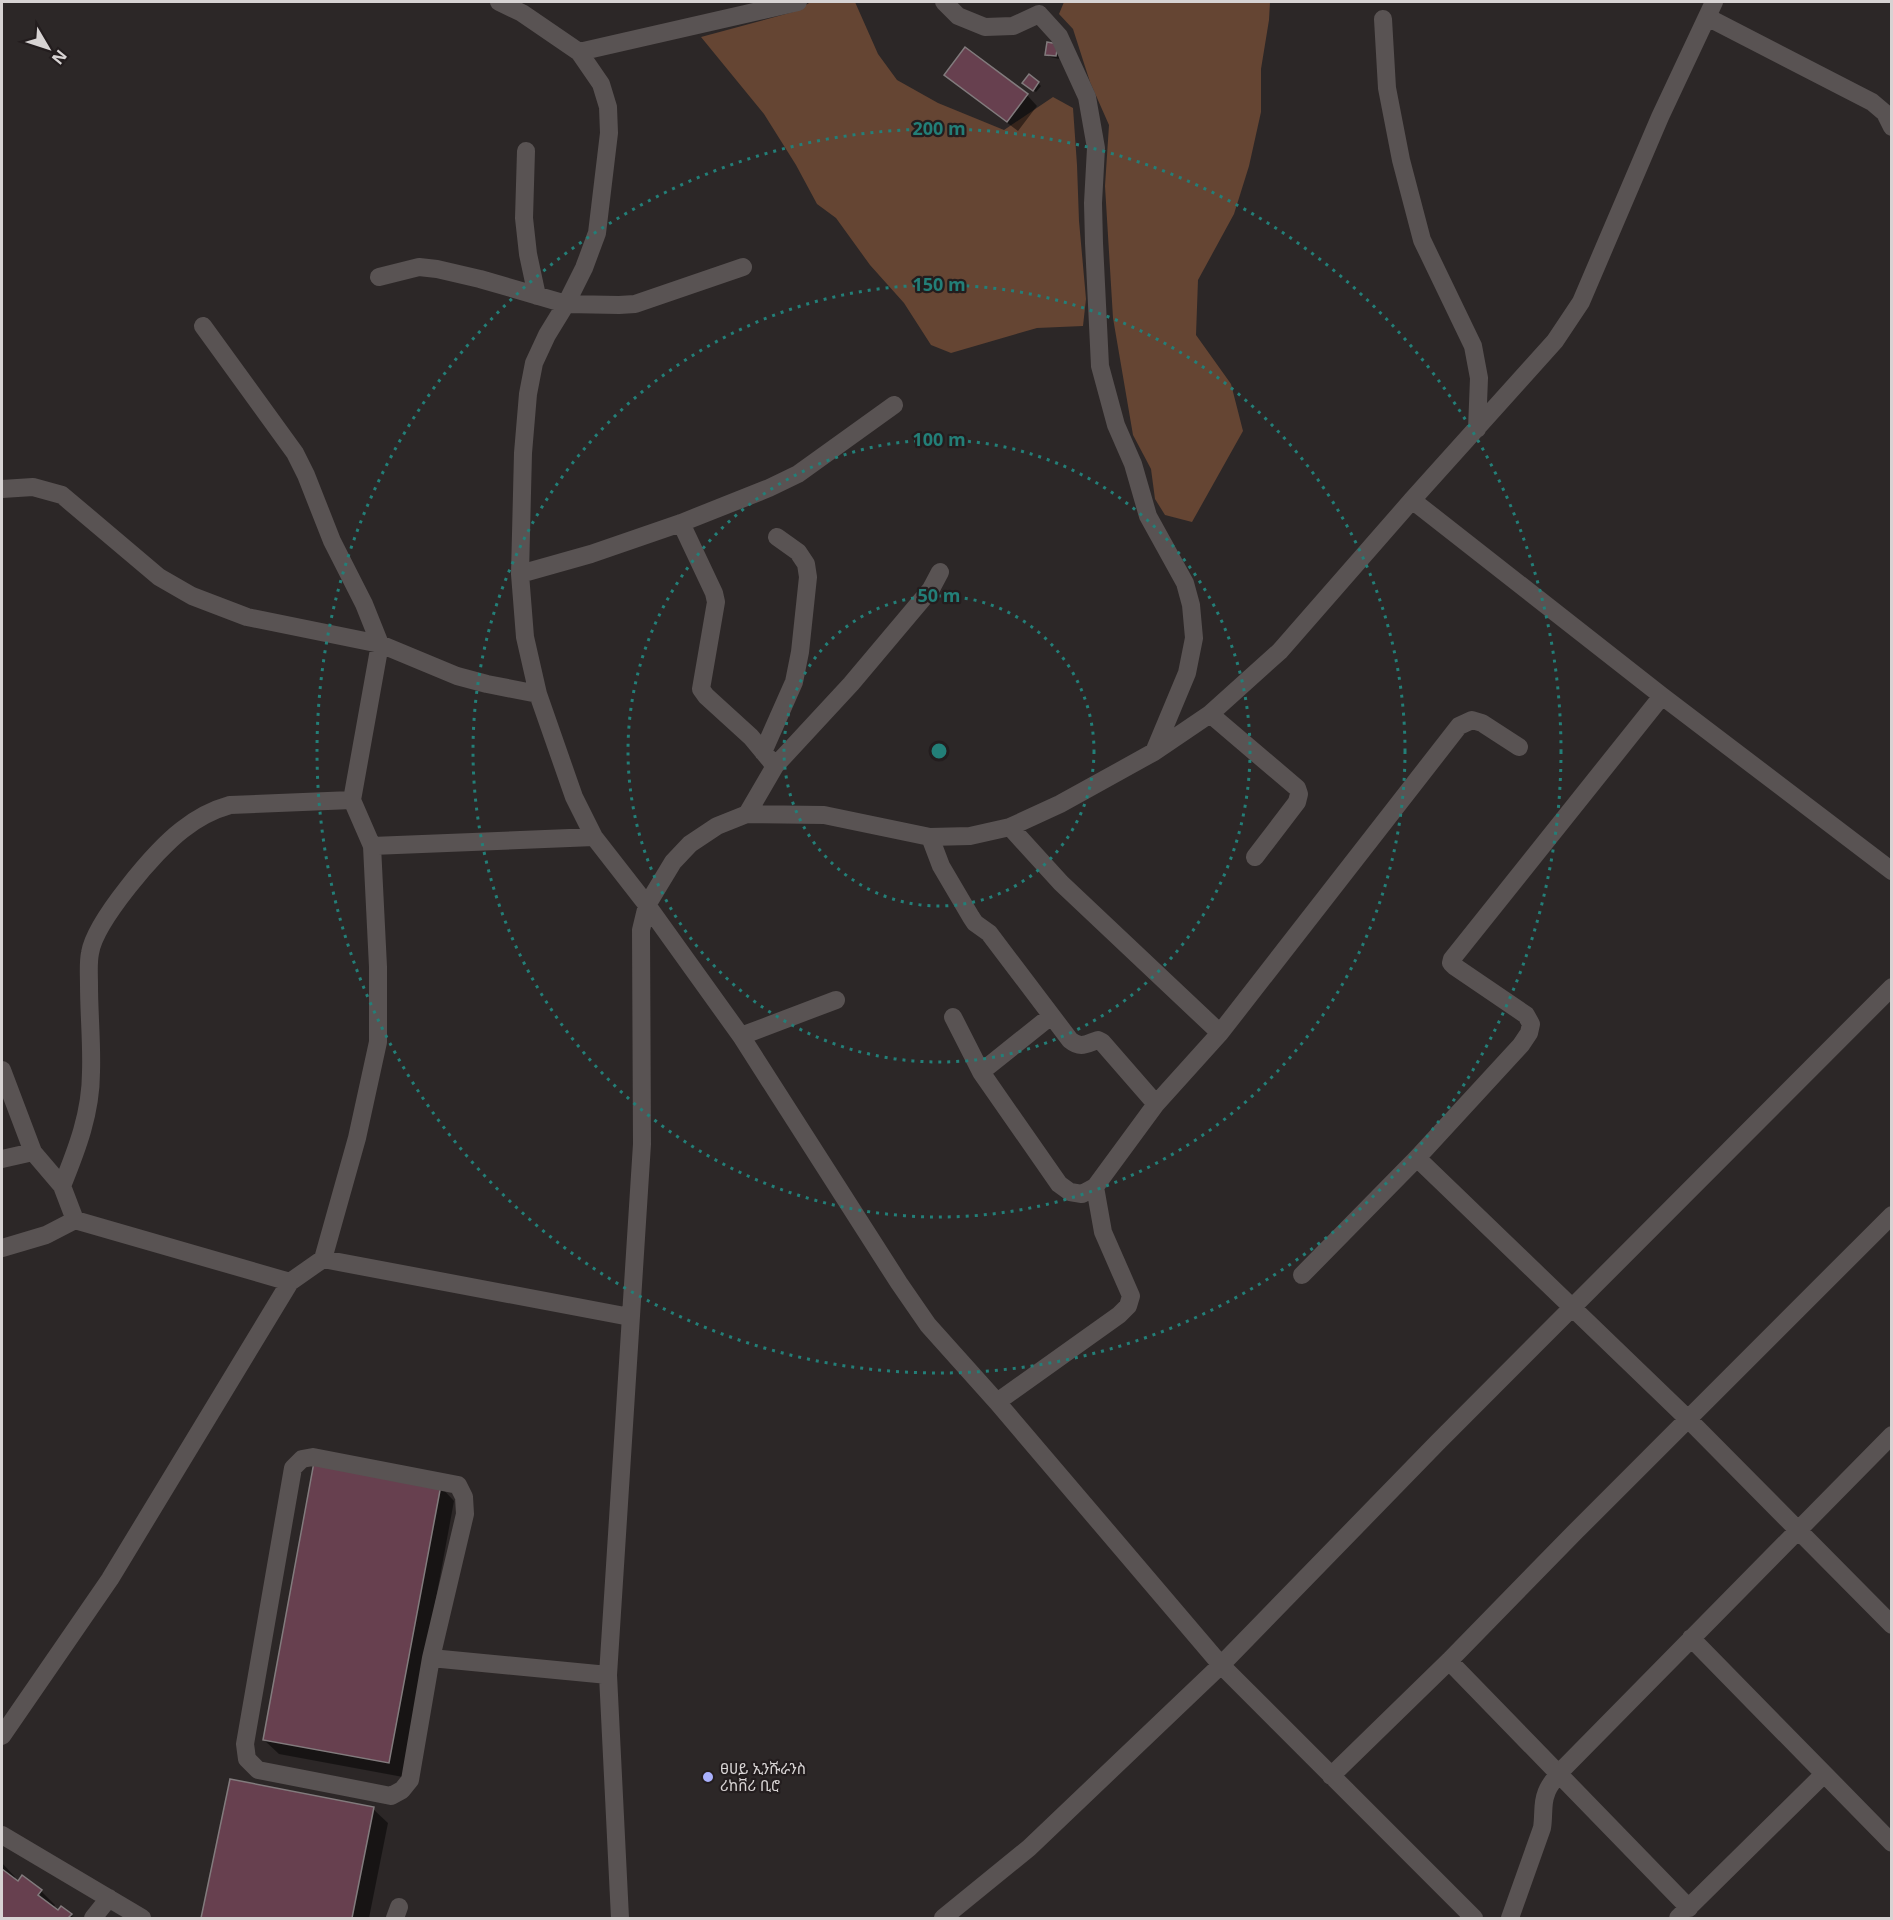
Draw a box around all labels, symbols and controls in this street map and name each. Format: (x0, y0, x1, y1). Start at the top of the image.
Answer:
north arrow (18, 18, 78, 78)
text: N (47, 45, 72, 69)
text: 200 m (912, 116, 966, 140)
text: 150 m (912, 272, 966, 296)
text: 100 m (912, 427, 966, 451)
text: 50 m (918, 583, 960, 607)
centre of rings (929, 741, 949, 761)
place label: ፀሀይ ኢንሹራንስ ሪከቨሪ ቢሮ (720, 1758, 806, 1795)
marker: ፀሀይ ኢንሹራንስ ሪከቨሪ ቢሮ (701, 1770, 715, 1784)

